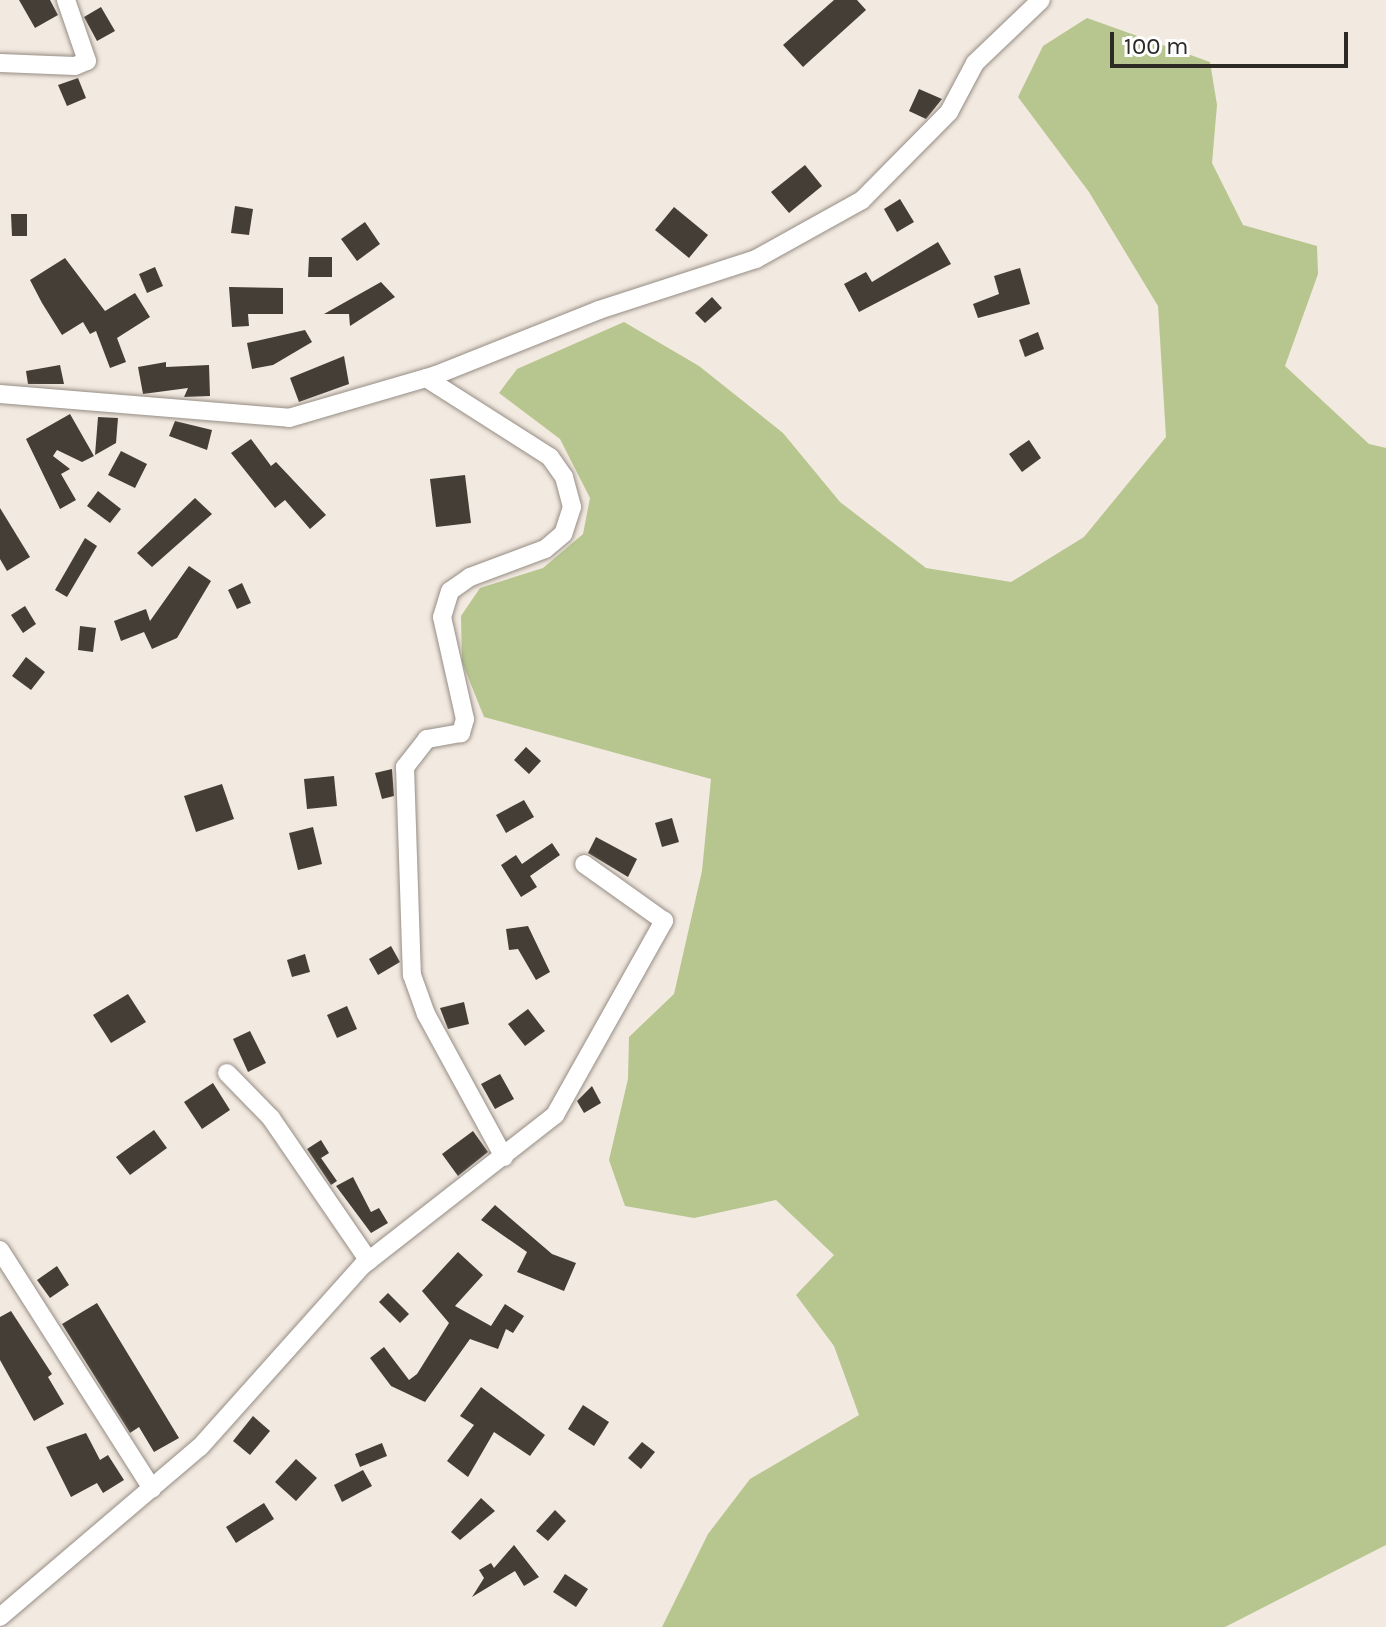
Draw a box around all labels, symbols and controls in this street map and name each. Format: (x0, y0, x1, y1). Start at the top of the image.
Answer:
scale bar (1114, 16, 1352, 66)
text: 100 m (1124, 32, 1189, 60)

